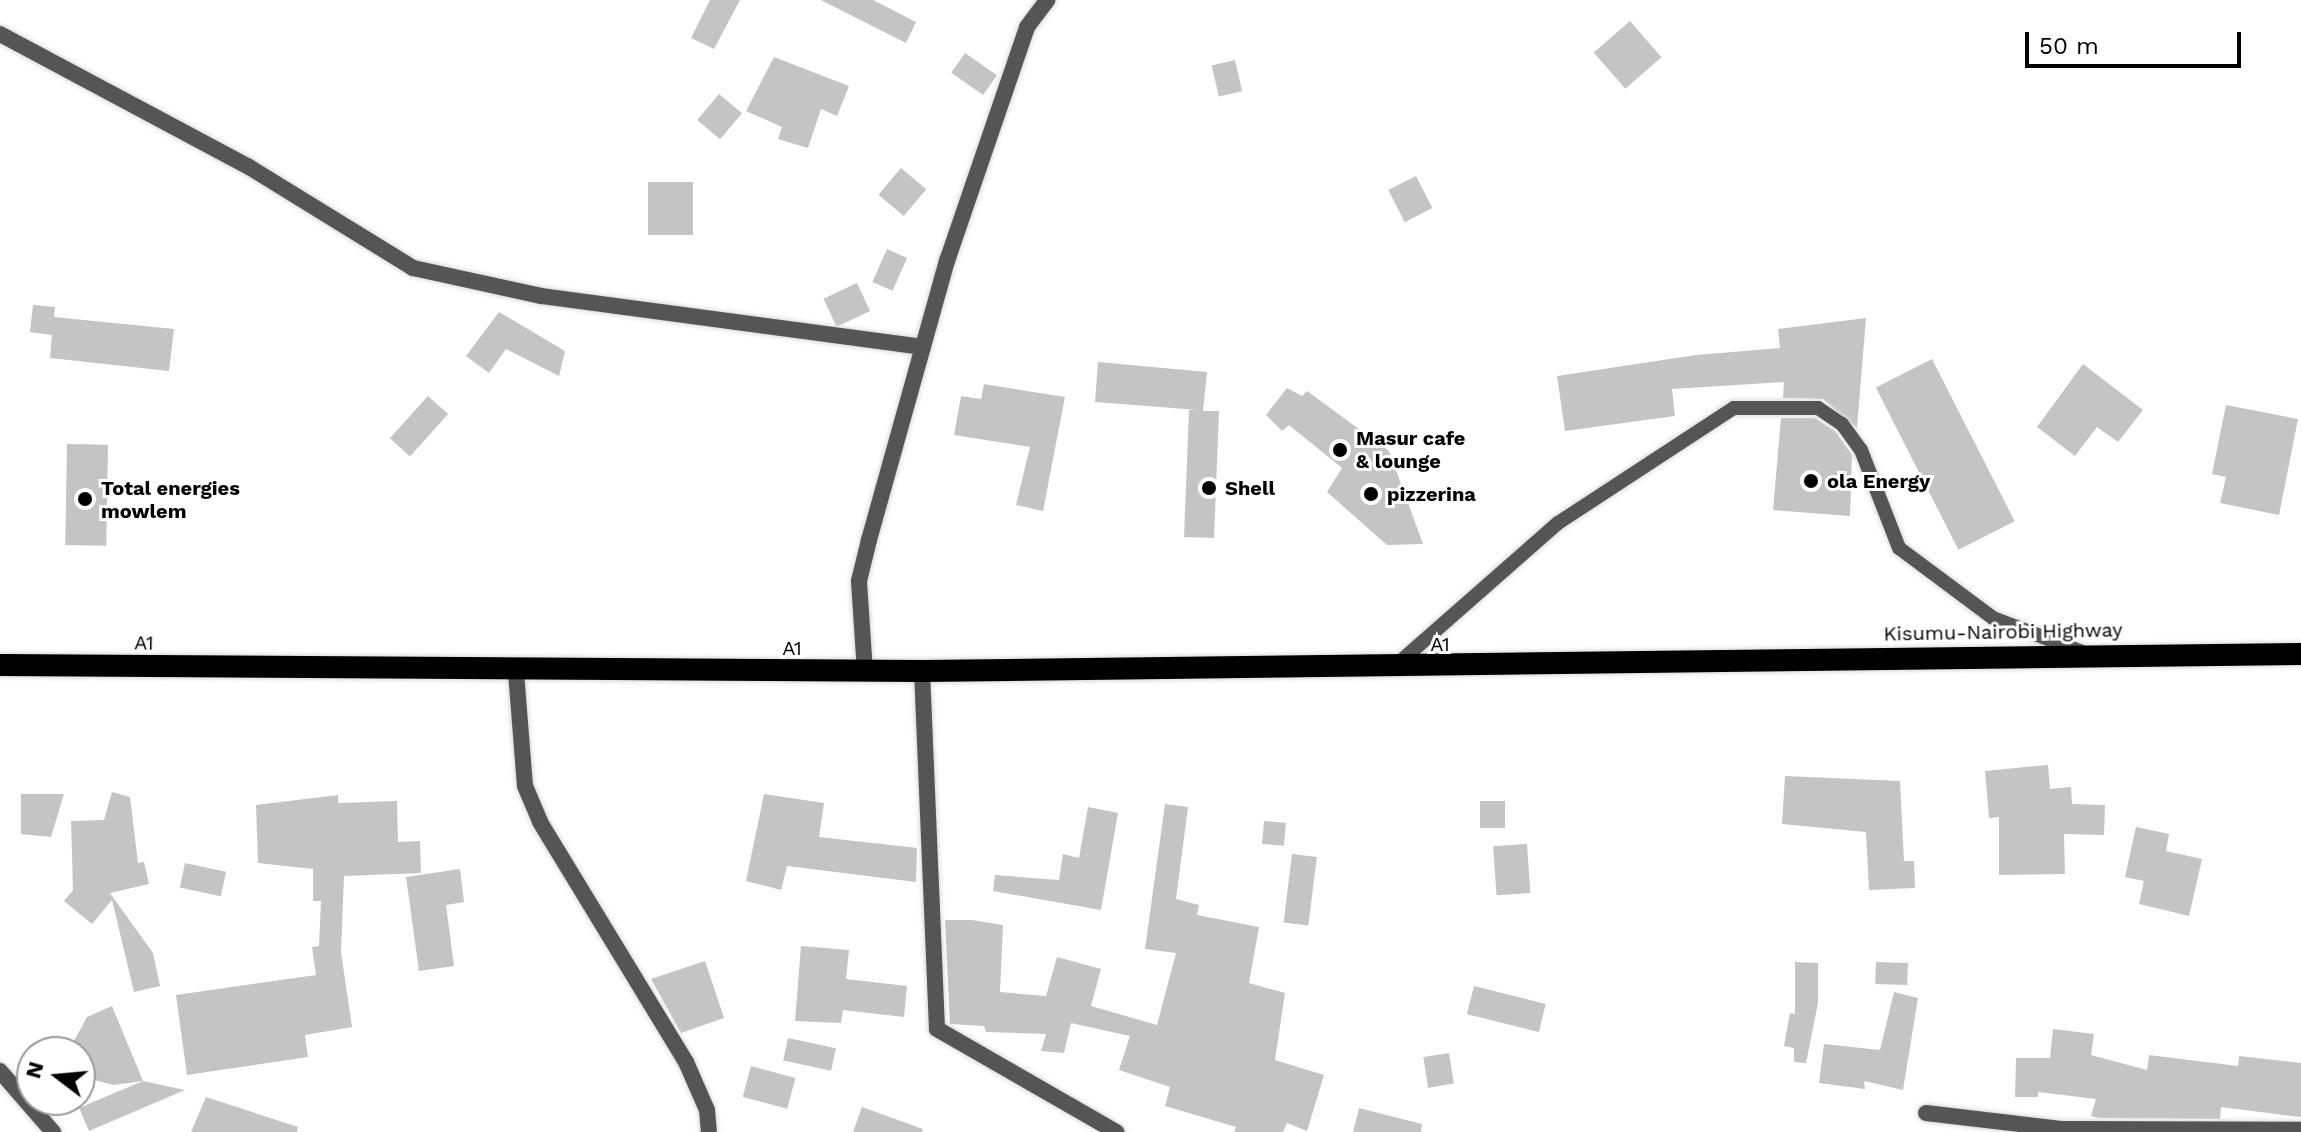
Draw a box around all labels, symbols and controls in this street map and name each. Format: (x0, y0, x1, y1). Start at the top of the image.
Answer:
scale bar (2029, 16, 2245, 66)
text: 50 m (2039, 32, 2099, 60)
place label: Masur cafe & lounge (1356, 426, 1466, 473)
marker: Masur cafe & lounge (1331, 441, 1349, 459)
place label: ola Energy (1827, 469, 1930, 493)
marker: ola Energy (1802, 472, 1820, 490)
place label: Total energies mowlem (101, 476, 240, 523)
place label: Shell (1225, 476, 1275, 500)
marker: Shell (1200, 479, 1218, 497)
place label: pizzerina (1387, 482, 1476, 506)
marker: pizzerina (1362, 485, 1380, 503)
marker: Total energies mowlem (76, 490, 94, 508)
street label: Kisumu-Nairobi Highway (1883, 618, 2123, 646)
street label: A1 (134, 631, 154, 655)
street label: A1 (1430, 632, 1450, 656)
street label: A1 (782, 636, 802, 660)
north arrow (16, 1036, 96, 1116)
text: N (20, 1059, 49, 1081)

